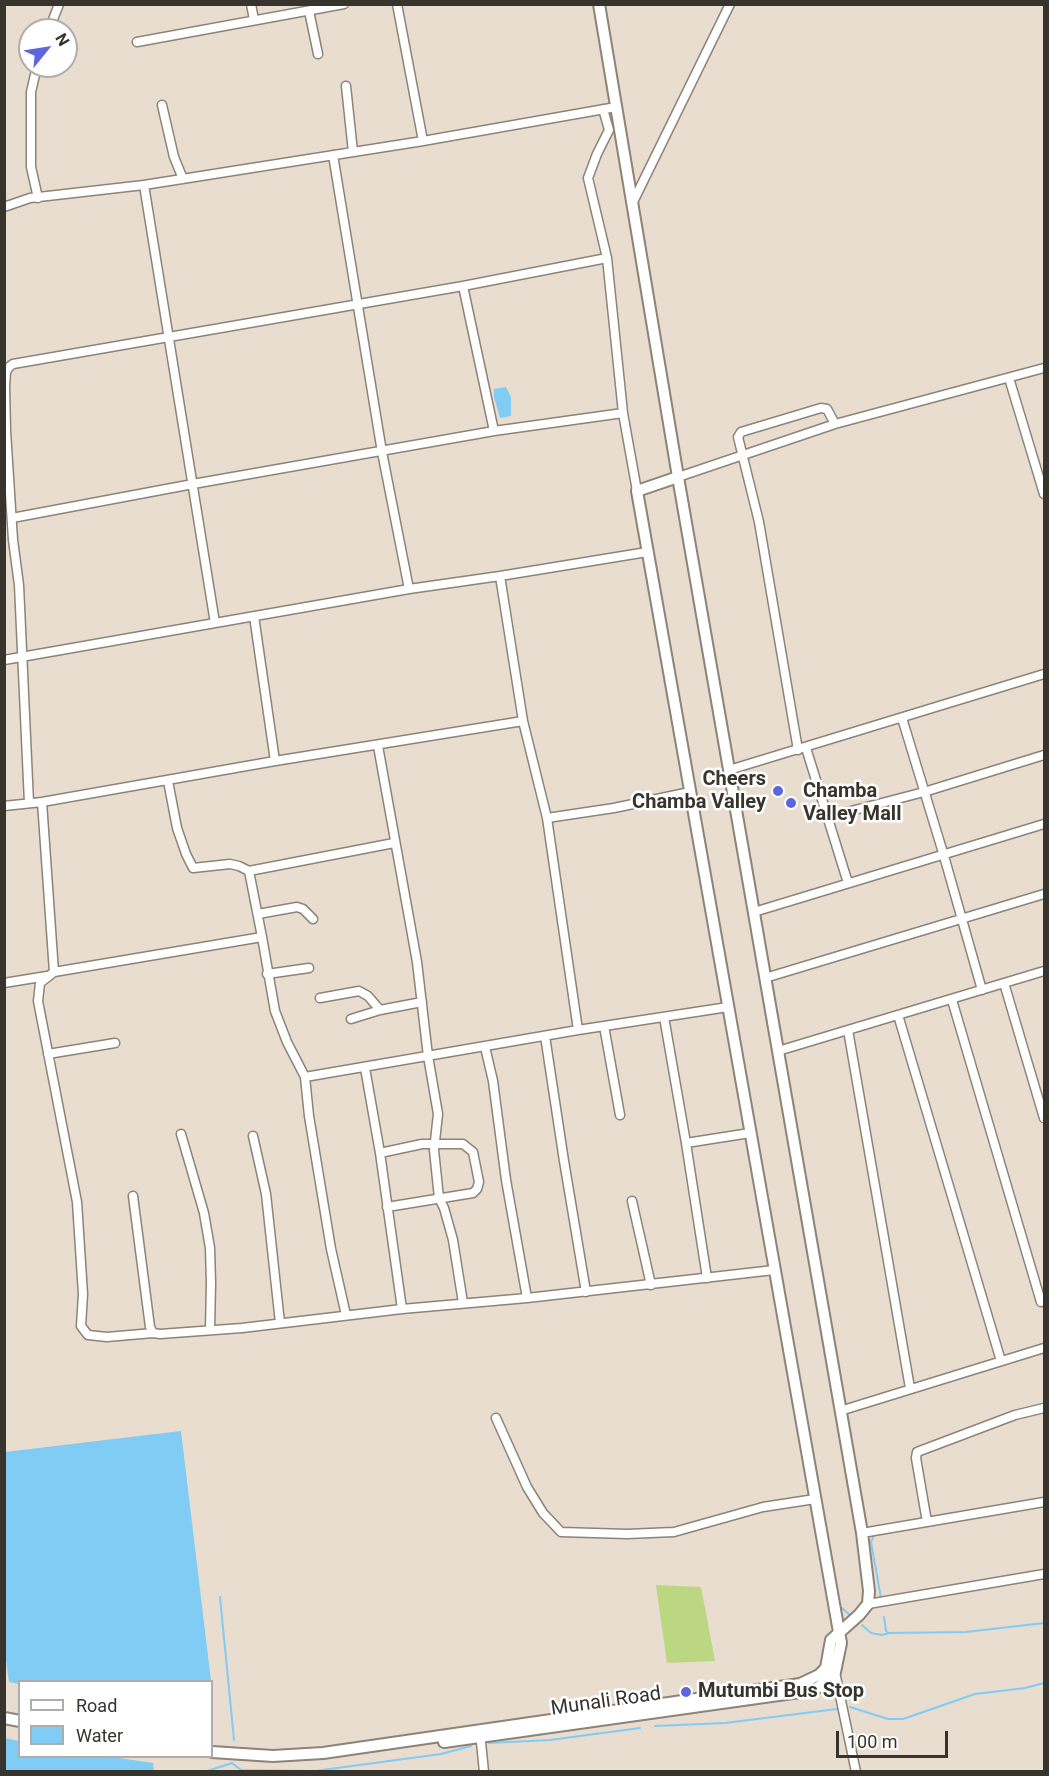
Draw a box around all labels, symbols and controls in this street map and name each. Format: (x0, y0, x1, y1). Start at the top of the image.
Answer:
north arrow (18, 18, 78, 78)
text: N (51, 30, 73, 49)
place label: Cheers Chamba Valley (632, 768, 766, 815)
place label: Chamba Valley Mall (803, 780, 901, 827)
marker: Cheers Chamba Valley (771, 784, 785, 798)
marker: Chamba Valley Mall (784, 796, 798, 810)
legend (18, 1680, 213, 1758)
place label: Mutumbi Bus Stop (698, 1680, 864, 1704)
street label: Munali Road (549, 1682, 663, 1722)
marker: Mutumbi Bus Stop (679, 1685, 693, 1699)
text: Road (76, 1695, 117, 1716)
scale bar (839, 1719, 952, 1757)
text: Water (76, 1725, 123, 1746)
text: 100 m (847, 1731, 898, 1752)

